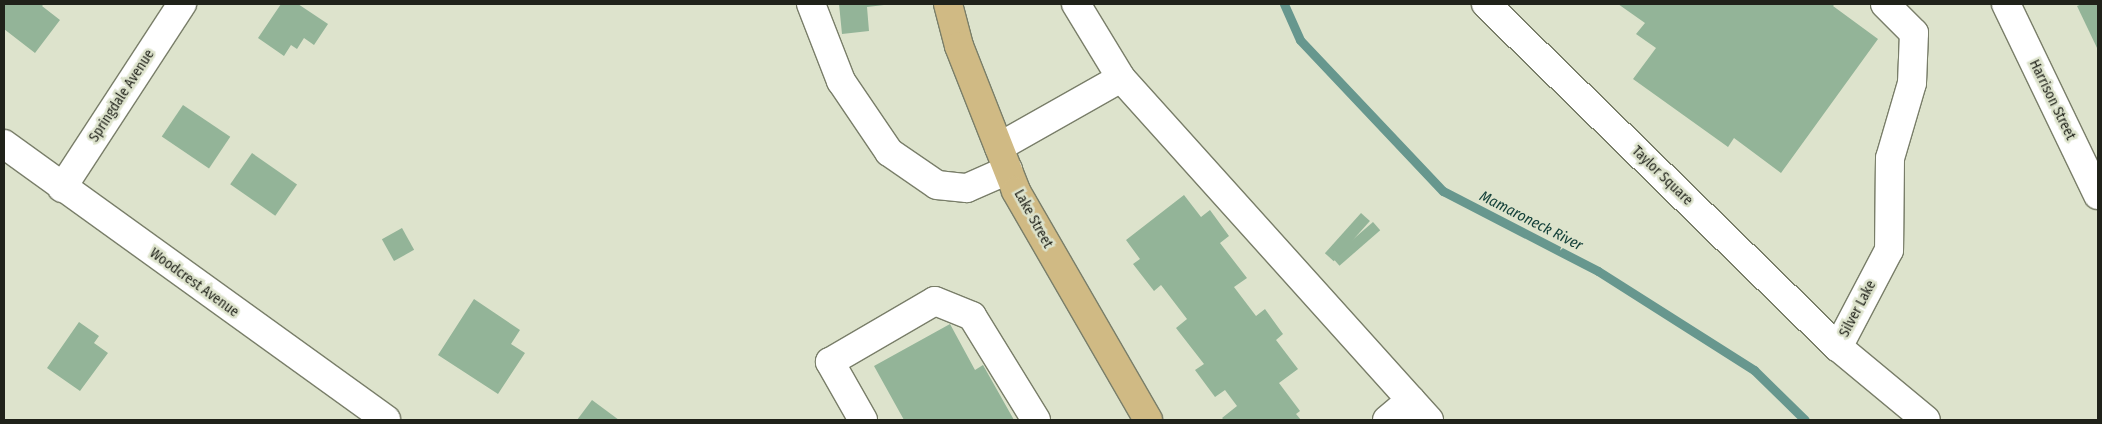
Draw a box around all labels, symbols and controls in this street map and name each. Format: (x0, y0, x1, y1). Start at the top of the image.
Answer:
street label: Springdale Avenue (86, 47, 158, 145)
street label: Harrison Street (2025, 57, 2079, 143)
street label: Taylor Square (1628, 143, 1696, 209)
street label: Lake Street (1010, 187, 1056, 251)
water label: Mamaroneck River (1476, 187, 1586, 255)
street label: Woodcrest Avenue (146, 245, 242, 321)
street label: Silver Lake (1836, 278, 1880, 340)

